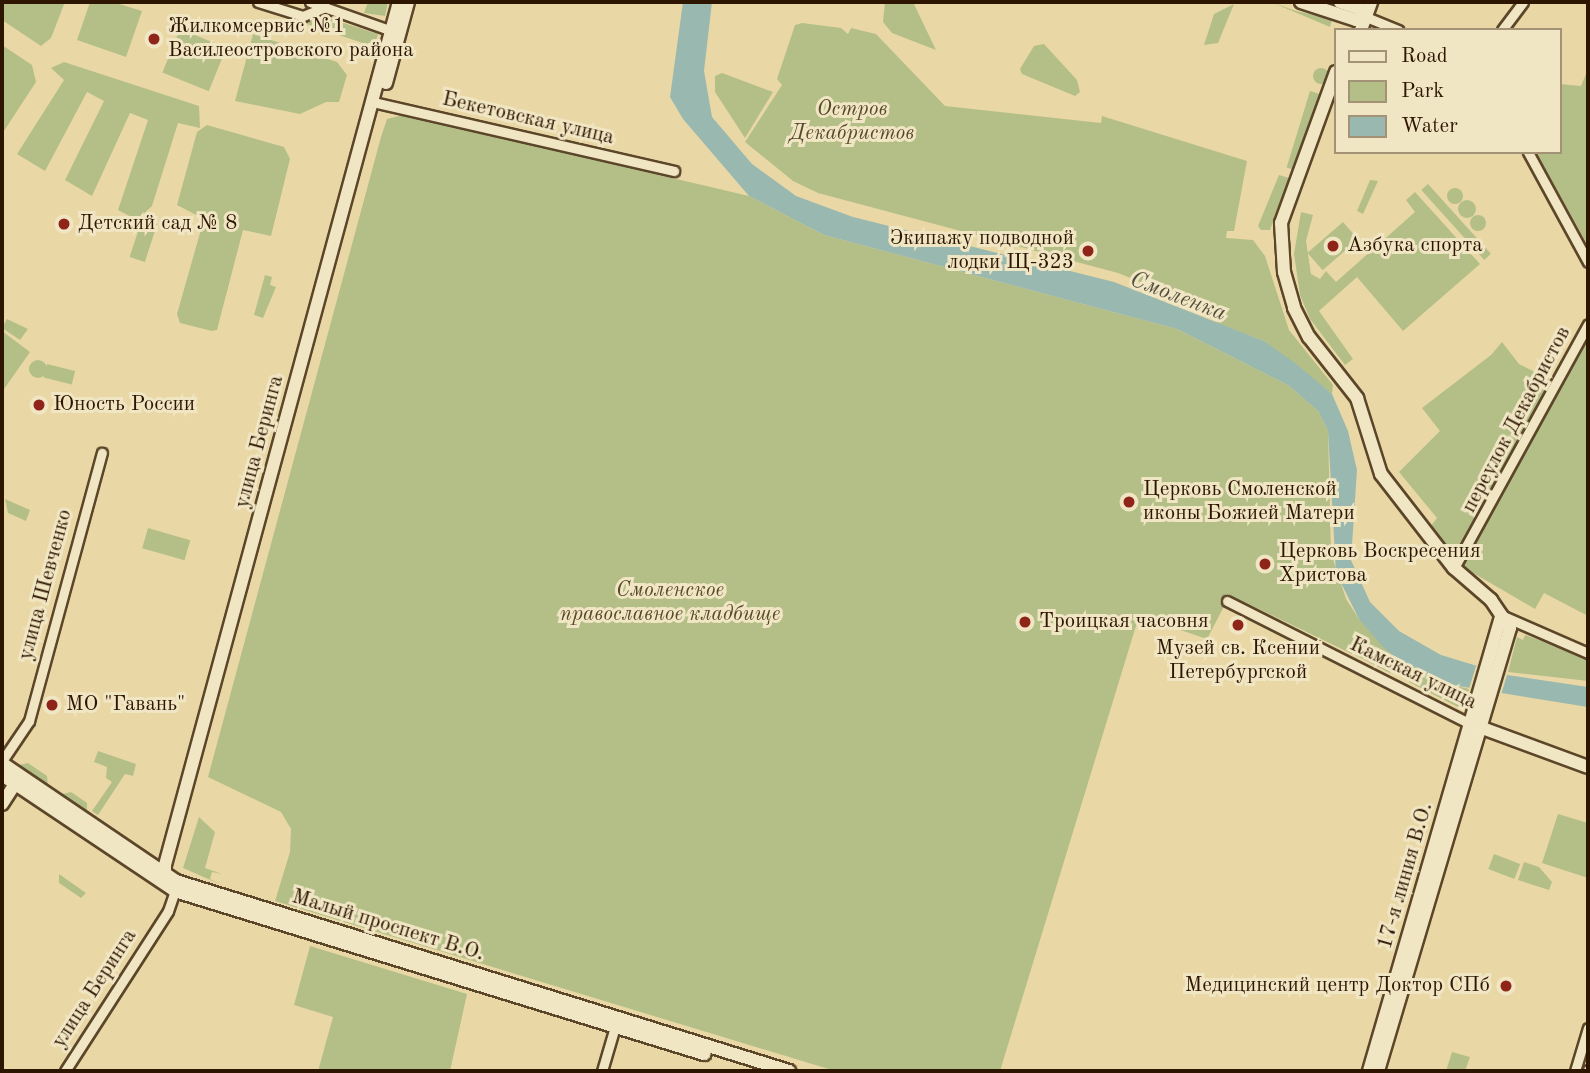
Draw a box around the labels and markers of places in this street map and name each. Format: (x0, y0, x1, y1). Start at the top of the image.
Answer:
place label: Жилкомсервис №1 Василеостровского района (168, 14, 414, 64)
marker: Жилкомсервис №1 Василеостровского района (146, 31, 162, 47)
place label: Детский сад № 8 (78, 211, 237, 237)
marker: Детский сад № 8 (56, 216, 72, 232)
place label: Экипажу подводной лодки Щ-323 (890, 226, 1074, 276)
place label: Азбука спорта (1347, 233, 1483, 259)
marker: Азбука спорта (1325, 238, 1341, 254)
marker: Экипажу подводной лодки Щ-323 (1080, 243, 1096, 259)
place label: Юность России (53, 392, 195, 418)
marker: Юность России (31, 397, 47, 413)
place label: Церковь Смоленской иконы Божией Матери (1143, 477, 1355, 527)
marker: Церковь Смоленской иконы Божией Матери (1121, 494, 1137, 510)
place label: Церковь Воскресения Христова (1279, 539, 1481, 589)
marker: Церковь Воскресения Христова (1257, 556, 1273, 572)
place label: Троицкая часовня (1039, 609, 1209, 635)
marker: Троицкая часовня (1017, 614, 1033, 630)
marker: Музей св. Ксении Петербургской (1230, 617, 1246, 633)
place label: Музей св. Ксении Петербургской (1156, 636, 1320, 686)
place label: МО "Гавань" (66, 692, 185, 718)
marker: МО "Гавань" (44, 697, 60, 713)
place label: Медицинский центр Доктор СПб (1185, 973, 1490, 999)
marker: Медицинский центр Доктор СПб (1496, 976, 1516, 996)

